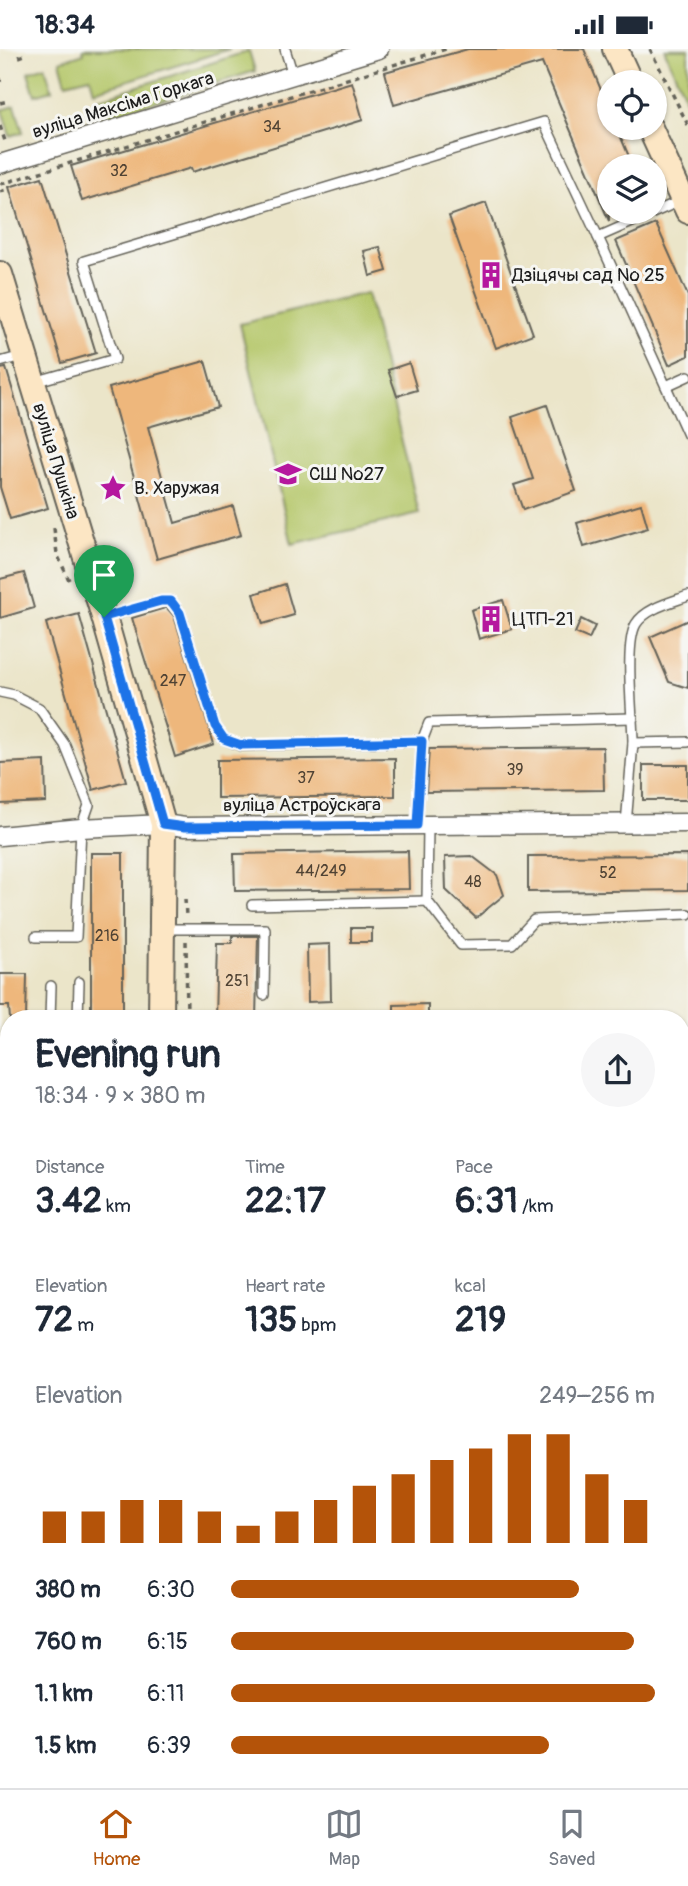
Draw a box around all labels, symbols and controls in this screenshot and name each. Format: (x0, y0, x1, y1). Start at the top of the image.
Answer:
text: 18:34 (35, 9, 95, 41)
street label: вуліца Максіма Горкага (29, 66, 217, 144)
map controls (597, 70, 667, 224)
button: locate (597, 70, 667, 140)
house number: 34 (263, 117, 281, 137)
button: layers (597, 154, 667, 224)
house number: 32 (110, 161, 128, 181)
building icon: Дзіцячы сад № 25 (476, 260, 506, 290)
place label: Дзіцячы сад № 25 (511, 263, 665, 287)
street label: вуліца Пушкіна (27, 400, 85, 522)
school or university icon: СШ №27 (273, 459, 303, 489)
place label: СШ №27 (309, 462, 384, 486)
place icon: В. Харужая (98, 473, 128, 503)
place label: В. Харужая (134, 476, 219, 500)
pin (74, 545, 134, 617)
icon: arrive (85, 556, 123, 594)
building icon: ЦТП-21 (476, 604, 506, 634)
place label: ЦТП-21 (512, 607, 574, 631)
house number: 247 (160, 671, 187, 691)
house number: 39 (506, 760, 524, 780)
house number: 37 (297, 768, 315, 788)
street label: вуліца Астроўскага (223, 793, 381, 817)
house number: 44/249 (296, 861, 346, 881)
house number: 52 (599, 863, 617, 883)
house number: 48 (464, 872, 482, 892)
house number: 216 (95, 926, 119, 946)
house number: 251 (225, 971, 249, 991)
text: Evening run (35, 1031, 221, 1079)
button: share (581, 1033, 655, 1107)
text: 18:34 · 9 × 380 m (35, 1081, 205, 1110)
text: Distance (35, 1155, 104, 1179)
text: Time (245, 1155, 285, 1179)
text: Pace (455, 1155, 493, 1179)
text: 3.42 (35, 1179, 102, 1223)
text: 22:17 (245, 1179, 326, 1223)
text: 6:31 (455, 1179, 518, 1223)
text: km (102, 1194, 131, 1218)
text: /km (518, 1194, 554, 1218)
text: Elevation (35, 1274, 107, 1298)
text: Heart rate (245, 1274, 325, 1298)
text: kcal (455, 1274, 486, 1298)
text: 72 (35, 1298, 73, 1342)
text: 135 (245, 1298, 297, 1342)
text: 219 (455, 1298, 506, 1342)
text: m (73, 1313, 94, 1337)
text: bpm (297, 1313, 336, 1337)
text: Elevation (35, 1381, 123, 1410)
text: 249–256 m (539, 1381, 655, 1410)
text: 380 m (35, 1575, 101, 1604)
text: 6:30 (147, 1575, 195, 1604)
text: 760 m (35, 1627, 102, 1656)
text: 6:15 (147, 1627, 188, 1656)
text: 1.1 km (35, 1679, 93, 1708)
text: 6:11 (147, 1679, 185, 1708)
text: 1.5 km (35, 1731, 97, 1760)
text: 6:39 (147, 1731, 191, 1760)
tab: Home (92, 1805, 140, 1871)
tab: Map (325, 1805, 363, 1871)
tab: Saved (548, 1805, 596, 1871)

